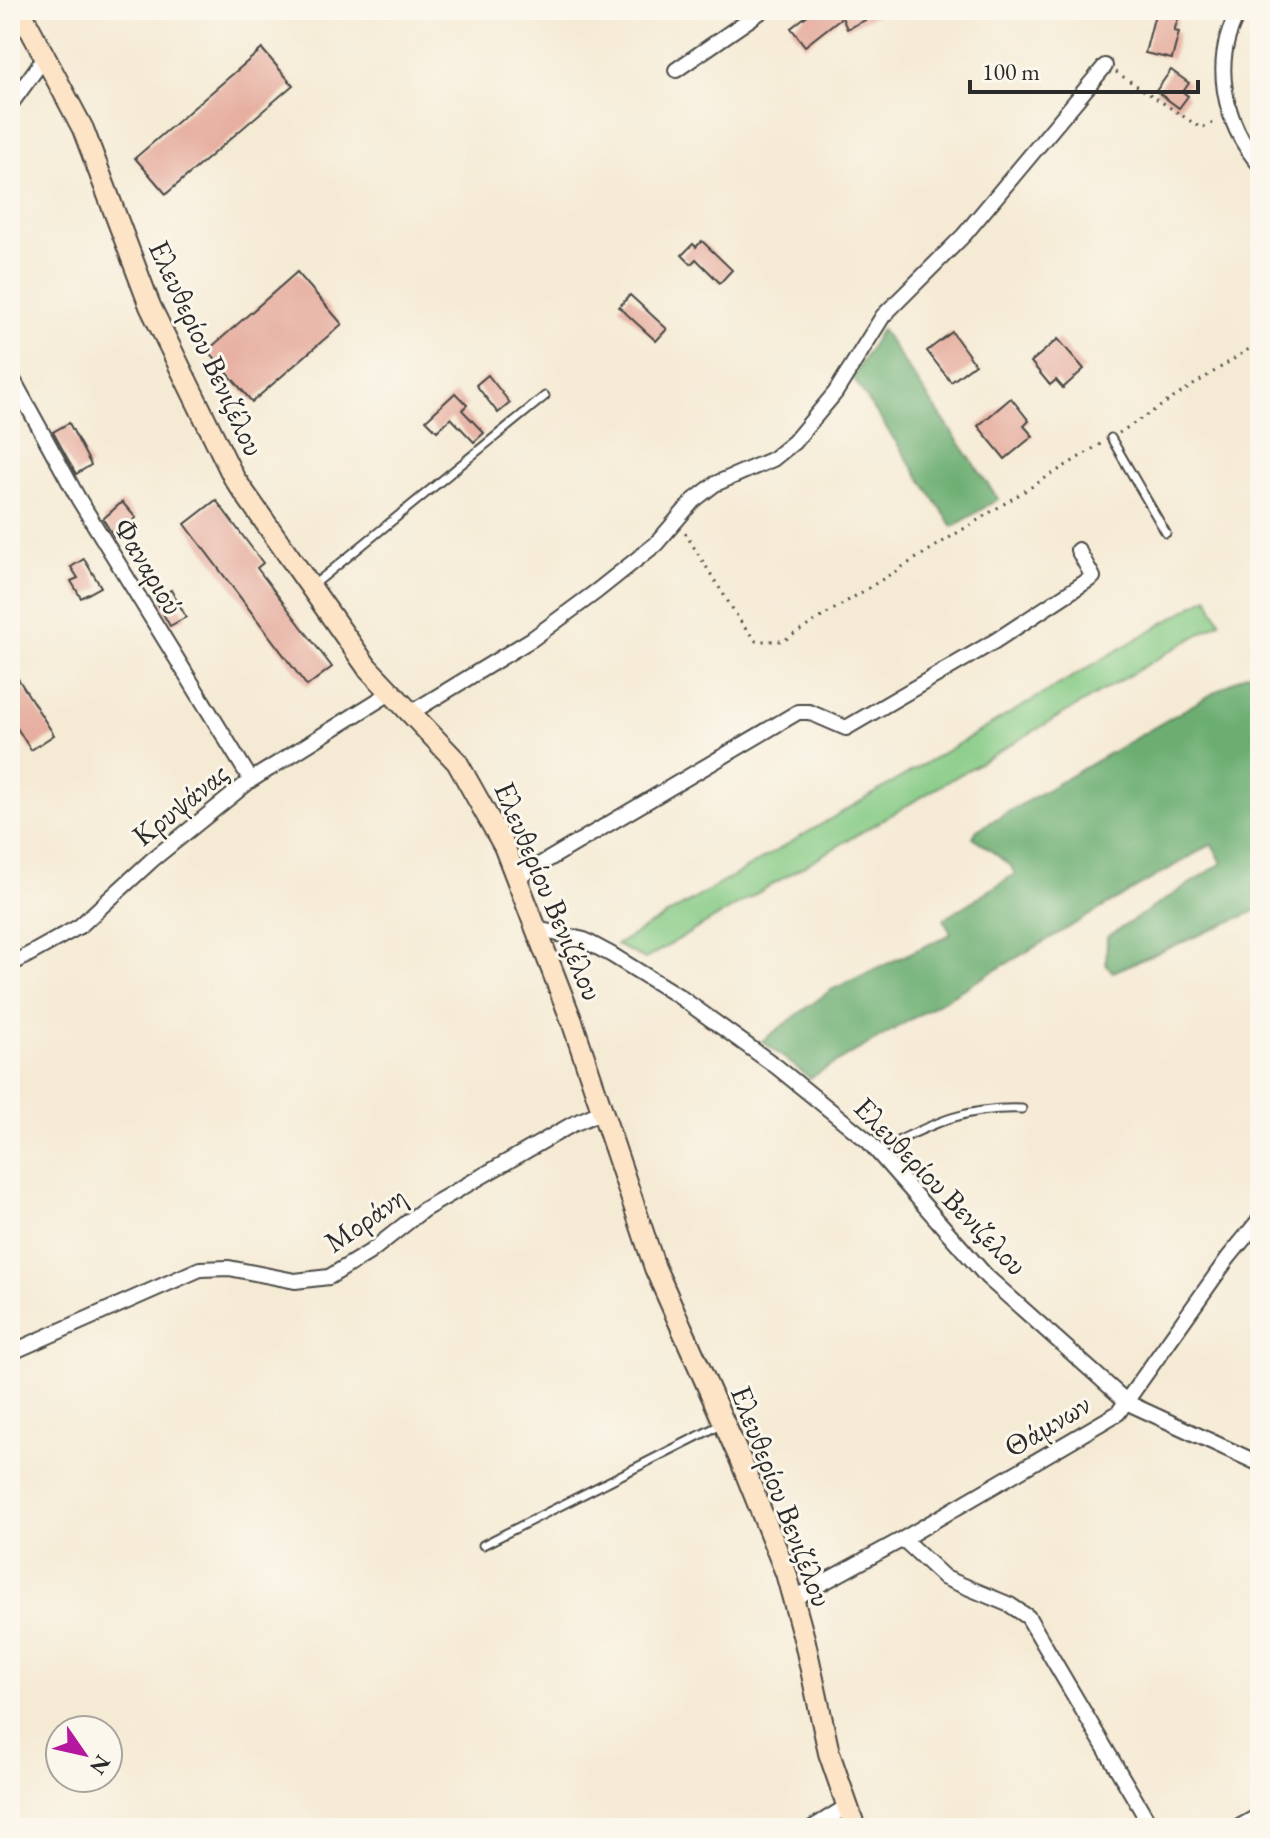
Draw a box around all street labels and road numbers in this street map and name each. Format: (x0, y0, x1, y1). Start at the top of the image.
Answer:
street label: Ελευθερίου Βενιζέλου (140, 234, 274, 462)
street label: Φαναριού (105, 510, 193, 622)
street label: Κρυψάνας (124, 753, 236, 855)
street label: Ελευθερίου Βενιζέλου (485, 776, 613, 1006)
street label: Ελευθερίου Βενιζελου (846, 1088, 1036, 1284)
street label: Μοράνη (316, 1177, 414, 1261)
street label: Ελευθερίου Βενιζέλου (722, 1380, 842, 1612)
street label: Θάμνων (997, 1384, 1097, 1466)

